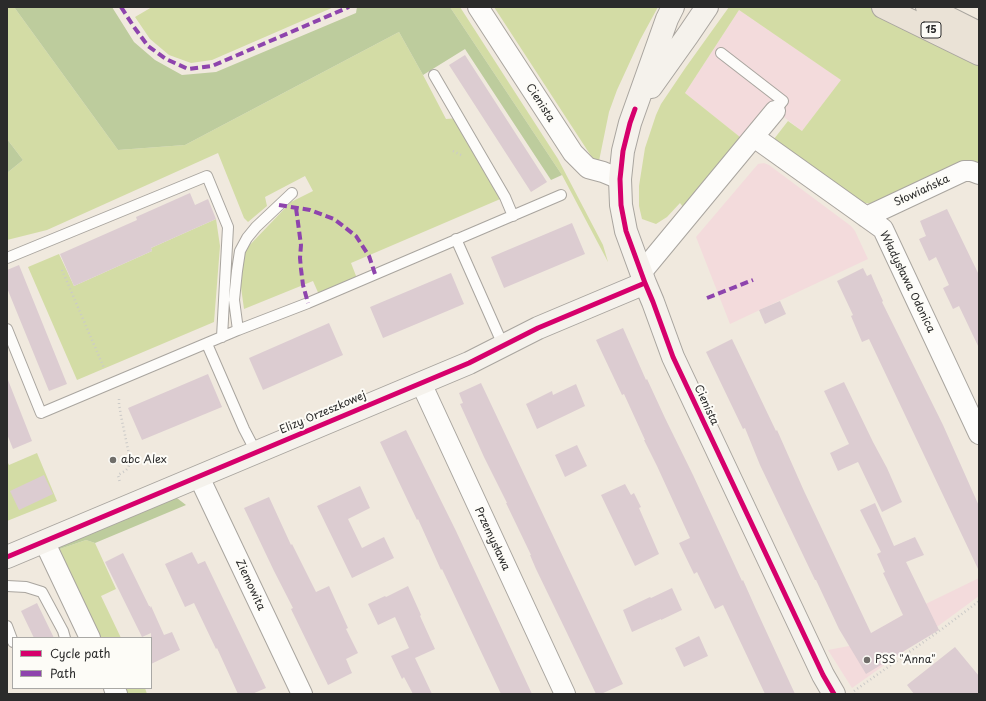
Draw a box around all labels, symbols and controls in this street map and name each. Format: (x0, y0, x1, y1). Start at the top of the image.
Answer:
road number: 15 (921, 22, 941, 38)
street label: Cienista (523, 81, 557, 125)
street label: Słowiańska (892, 172, 952, 210)
street label: Władysława Odonica (877, 229, 937, 335)
street label: Cienista (691, 383, 721, 427)
street label: Elizy Orzeszkowej (278, 389, 368, 437)
place label: abc Alex (121, 453, 167, 467)
marker: abc Alex (108, 455, 118, 465)
street label: Przemysława (472, 505, 512, 573)
street label: Ziemowita (232, 557, 268, 613)
legend (12, 637, 152, 689)
text: Cycle path (50, 644, 111, 662)
place label: PSS "Anna" (875, 653, 936, 667)
marker: PSS "Anna" (862, 655, 872, 665)
text: Path (50, 664, 76, 682)

